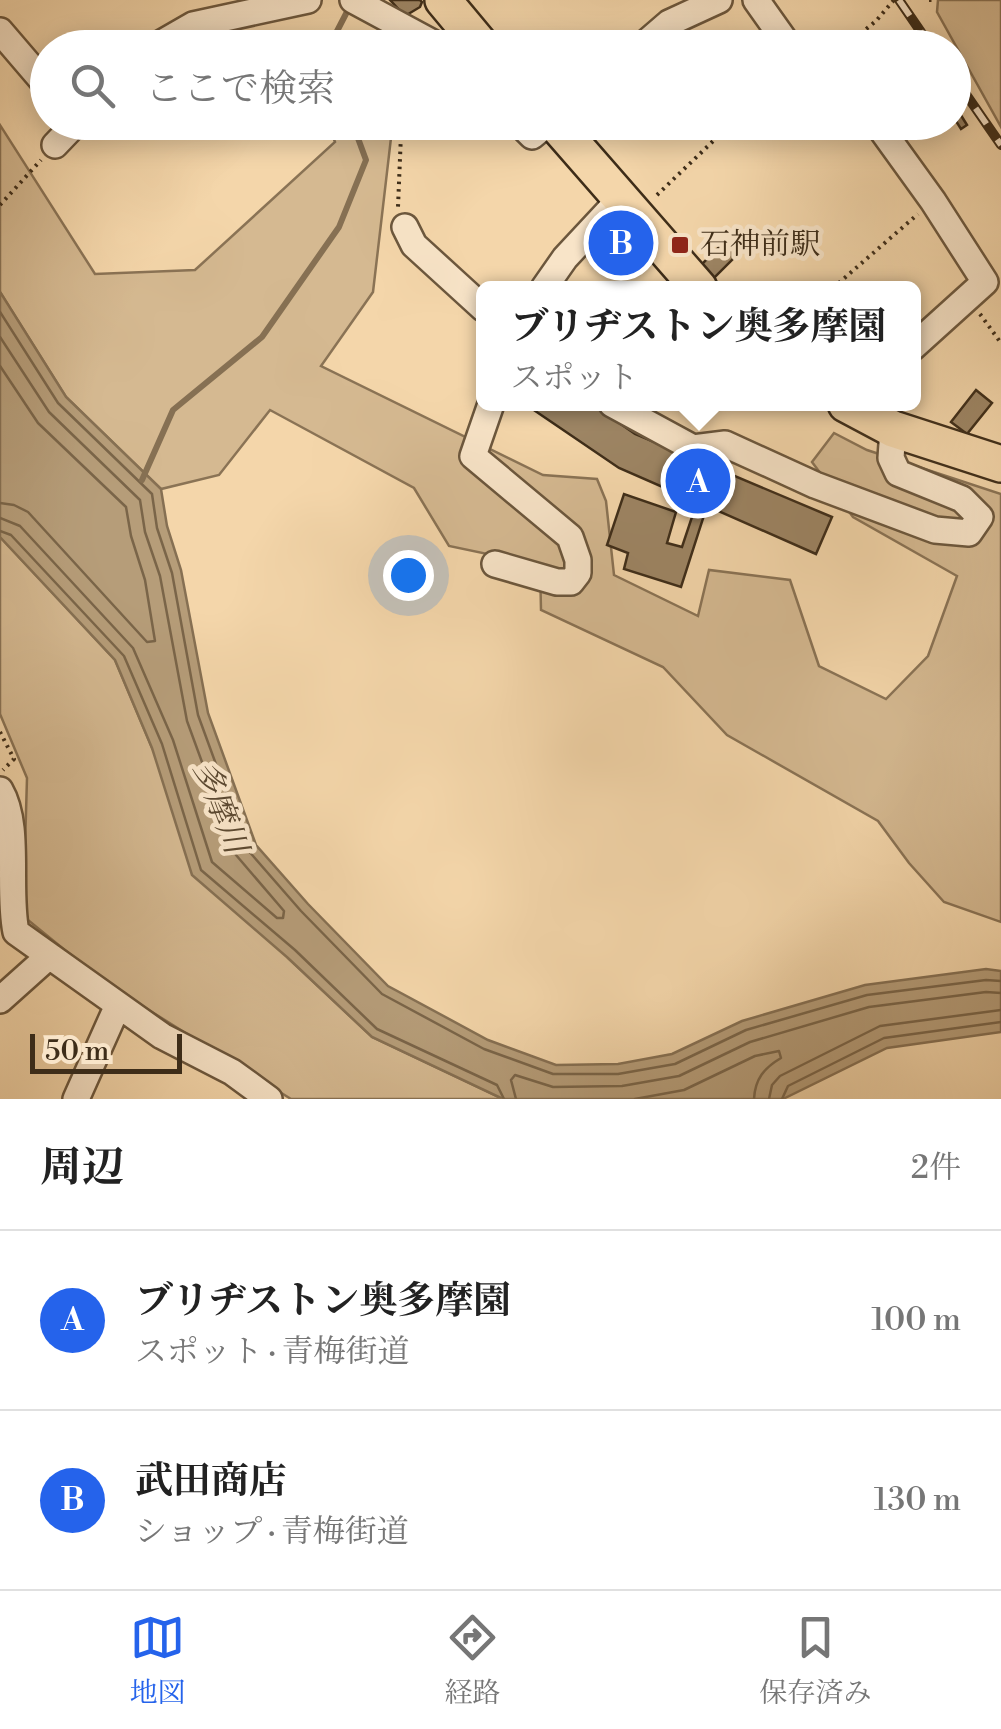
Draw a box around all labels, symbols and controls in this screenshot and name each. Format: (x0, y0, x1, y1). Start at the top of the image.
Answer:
search box (30, 30, 971, 140)
icon: search (65, 58, 120, 113)
text: ここで検索 (145, 66, 335, 113)
pin: B (588, 206, 654, 280)
place label: 石神前駅 (700, 226, 820, 264)
marker: 石神前駅 (669, 234, 691, 256)
popup (476, 281, 921, 411)
text: ブリヂストン奥多摩園 (510, 304, 887, 351)
text: スポット (510, 358, 638, 398)
pin: A (666, 444, 730, 518)
your location (383, 550, 434, 601)
water label: 多摩川 (184, 755, 257, 862)
scale bar (30, 1029, 182, 1074)
text: 50 m (45, 1034, 109, 1069)
text: 周辺 (40, 1142, 124, 1195)
text: 2件 (911, 1148, 961, 1188)
text: ブリヂストン奥多摩園 (135, 1278, 511, 1325)
text: A (61, 1300, 84, 1340)
text: 100 m (871, 1300, 961, 1340)
text: スポット · 青梅街道 (135, 1332, 410, 1372)
text: 武田商店 (135, 1458, 287, 1505)
text: B (60, 1480, 85, 1520)
text: 130 m (874, 1480, 961, 1520)
text: ショップ · 青梅街道 (135, 1512, 409, 1552)
tab: 地図 (129, 1610, 186, 1711)
tab: 経路 (444, 1610, 501, 1711)
tab: 保存済み (759, 1610, 872, 1711)

